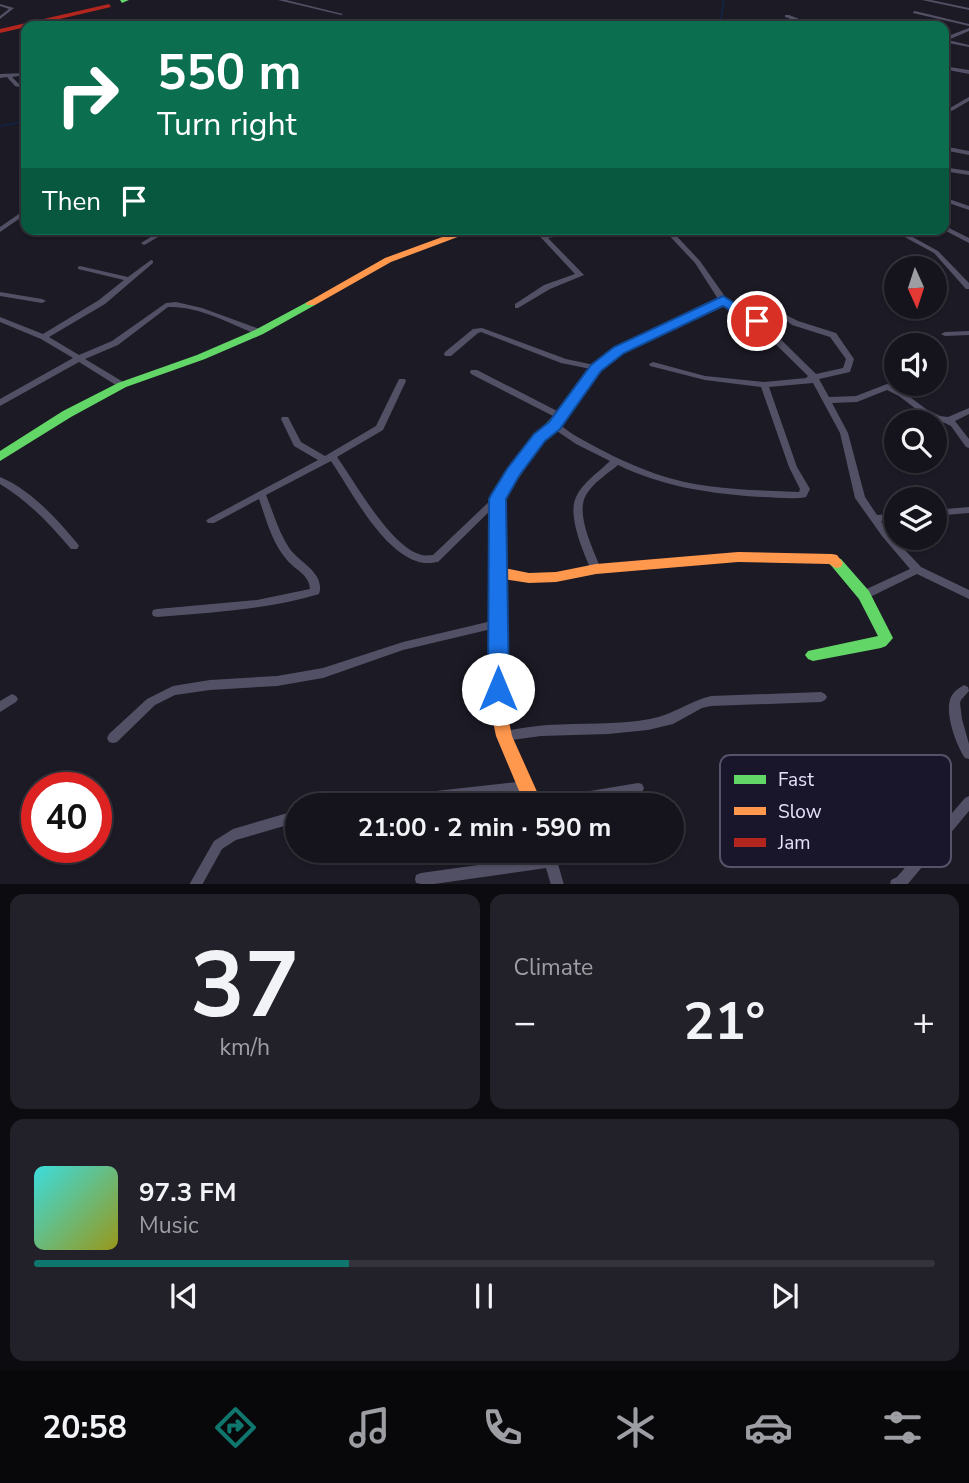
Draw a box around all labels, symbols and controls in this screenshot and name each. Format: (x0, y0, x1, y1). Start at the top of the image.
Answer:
text: 550 m (157, 39, 301, 106)
icon: right (42, 49, 133, 140)
text: Turn right (157, 103, 297, 146)
icon: arrive (115, 182, 153, 220)
text: Then (42, 184, 101, 219)
north arrow (884, 256, 947, 318)
map controls (884, 256, 947, 550)
pin (727, 291, 787, 351)
icon: arrive (738, 302, 776, 340)
button: sound (884, 333, 947, 396)
button: search (884, 410, 947, 473)
button: layers (884, 487, 947, 550)
position arrow (461, 652, 535, 726)
legend (720, 755, 951, 867)
text: Fast (778, 767, 814, 793)
speed limit sign: 40 (21, 772, 112, 863)
text: Slow (778, 799, 822, 825)
text: 21:00 · 2 min · 590 m (358, 810, 611, 845)
text: Jam (777, 830, 811, 856)
text: 37 (190, 924, 299, 1048)
text: Climate (514, 952, 593, 983)
text: 21° (683, 986, 765, 1057)
text: − (514, 997, 536, 1048)
text: + (912, 997, 935, 1048)
text: km/h (219, 1032, 270, 1063)
text: 97.3 FM (139, 1175, 236, 1210)
text: Music (139, 1210, 199, 1241)
icon: previous (165, 1277, 203, 1315)
icon: pause (465, 1277, 503, 1315)
icon: next (766, 1277, 804, 1315)
icon: directions (211, 1403, 260, 1452)
icon: music (345, 1403, 394, 1452)
icon: phone (478, 1403, 527, 1452)
icon: climate (611, 1403, 660, 1452)
icon: car (744, 1403, 793, 1452)
icon: filters (878, 1403, 927, 1452)
text: 20:58 (42, 1406, 127, 1449)

